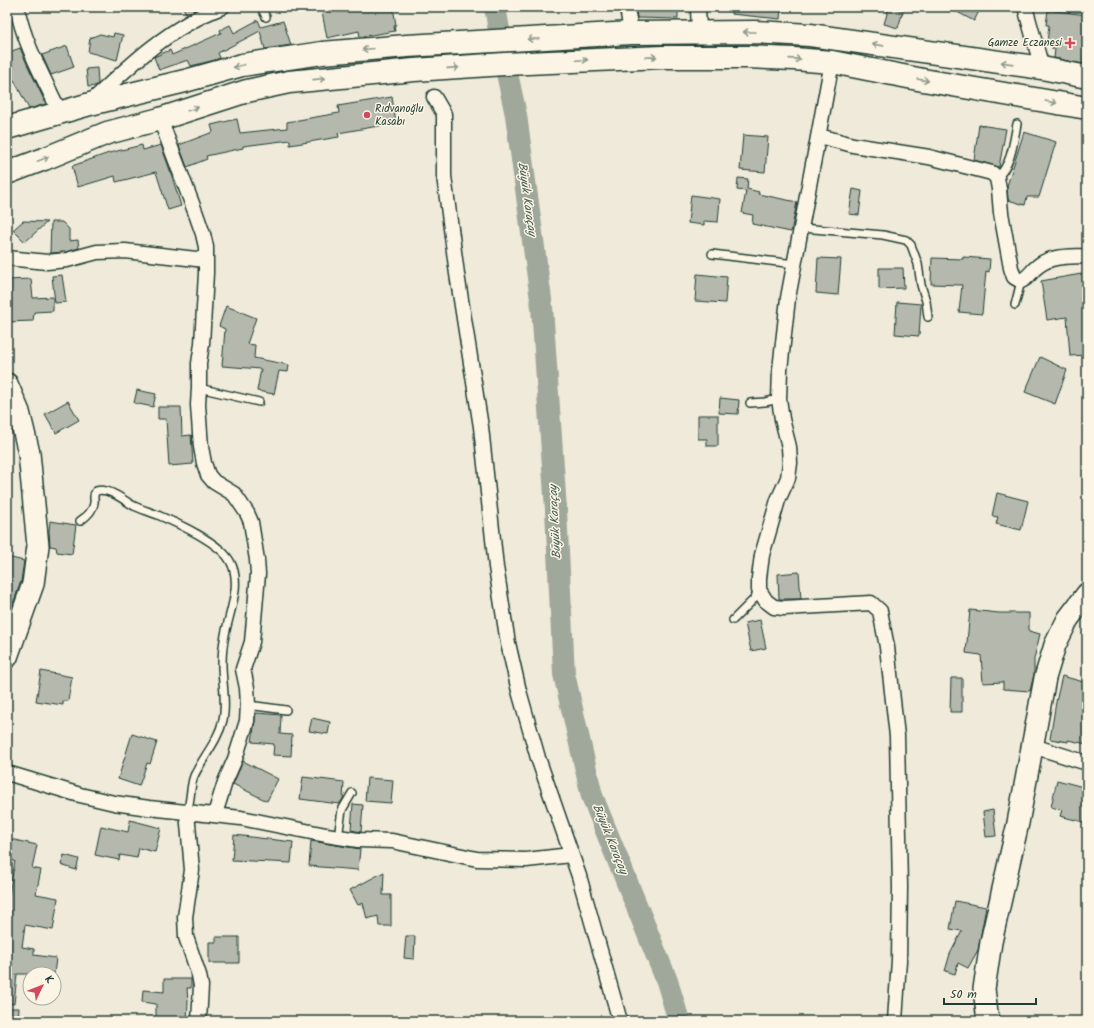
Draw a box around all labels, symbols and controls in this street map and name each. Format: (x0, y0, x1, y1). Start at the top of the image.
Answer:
one-way arrow (743, 28, 756, 36)
place label: Gamze Eczanesi (988, 34, 1062, 52)
one-way arrow (527, 35, 540, 42)
marker: Gamze Eczanesi (1065, 38, 1075, 48)
one-way arrow (872, 41, 885, 49)
one-way arrow (362, 46, 375, 53)
one-way arrow (644, 53, 657, 61)
one-way arrow (788, 55, 801, 62)
one-way arrow (575, 57, 588, 64)
one-way arrow (1001, 59, 1014, 67)
one-way arrow (233, 63, 246, 70)
one-way arrow (446, 64, 459, 71)
one-way arrow (312, 76, 325, 83)
one-way arrow (916, 76, 929, 84)
one-way arrow (1044, 98, 1057, 106)
place label: Rıdvanoğlu Kasabı (375, 100, 424, 131)
one-way arrow (186, 104, 198, 112)
marker: Rıdvanoğlu Kasabı (362, 110, 372, 120)
one-way arrow (37, 155, 49, 163)
water label: Büyük Karaçay (512, 161, 542, 239)
water label: Büyük Karaçay (543, 482, 566, 560)
water label: Büyük Karaçay (587, 801, 634, 879)
north arrow (22, 966, 62, 1006)
text: K (40, 971, 58, 989)
scale bar (944, 980, 1036, 1006)
text: 50 m (950, 985, 977, 1004)

